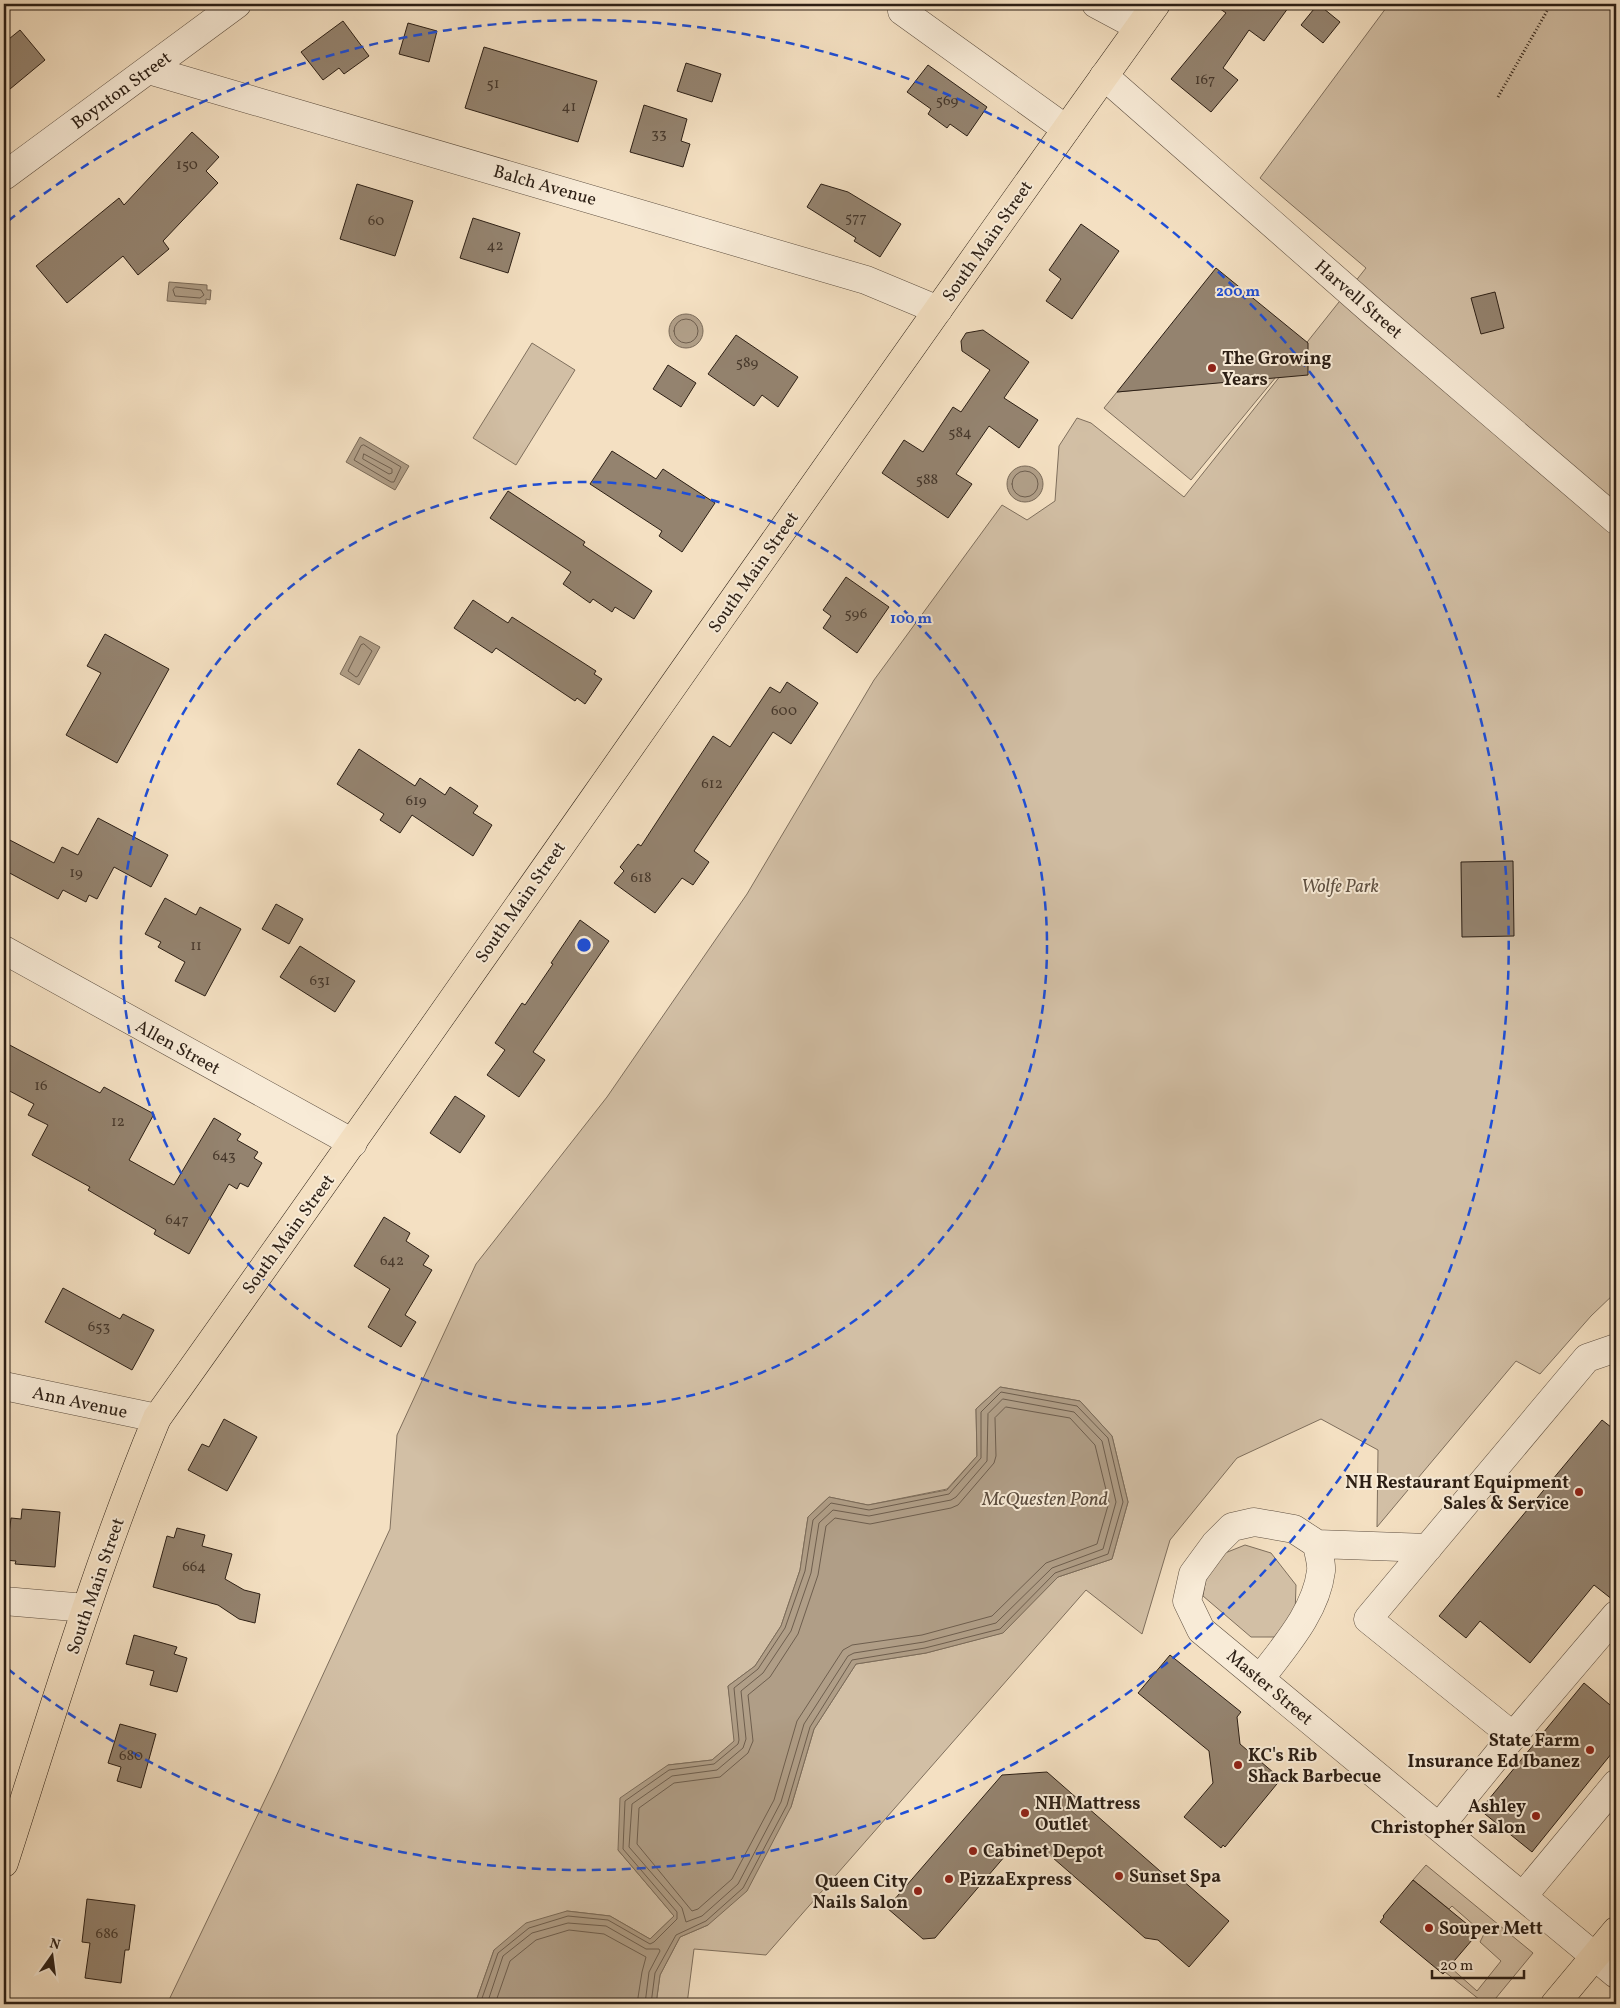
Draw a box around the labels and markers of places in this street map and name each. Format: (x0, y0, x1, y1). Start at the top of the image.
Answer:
place label: The Growing Years (1222, 347, 1331, 393)
marker: The Growing Years (1206, 362, 1218, 374)
centre of rings (575, 936, 593, 954)
place label: NH Restaurant Equipment Sales & Service (1345, 1471, 1569, 1517)
marker: NH Restaurant Equipment Sales & Service (1573, 1486, 1585, 1498)
place label: State Farm Insurance Ed Ibanez (1408, 1729, 1580, 1775)
place label: KC's Rib Shack Barbecue (1248, 1744, 1381, 1790)
marker: State Farm Insurance Ed Ibanez (1584, 1744, 1596, 1756)
marker: KC's Rib Shack Barbecue (1232, 1759, 1244, 1771)
place label: NH Mattress Outlet (1035, 1792, 1141, 1838)
place label: Ashley Christopher Salon (1371, 1795, 1526, 1841)
marker: NH Mattress Outlet (1019, 1807, 1031, 1819)
marker: Ashley Christopher Salon (1530, 1810, 1542, 1822)
place label: Cabinet Depot (983, 1840, 1104, 1865)
marker: Cabinet Depot (967, 1845, 979, 1857)
place label: Sunset Spa (1129, 1865, 1221, 1890)
place label: PizzaExpress (959, 1868, 1072, 1893)
place label: Queen City Nails Salon (813, 1870, 908, 1916)
marker: Sunset Spa (1113, 1870, 1125, 1882)
marker: PizzaExpress (943, 1873, 955, 1885)
marker: Queen City Nails Salon (912, 1885, 924, 1897)
place label: Souper Mett (1439, 1917, 1543, 1942)
marker: Souper Mett (1423, 1922, 1435, 1934)

